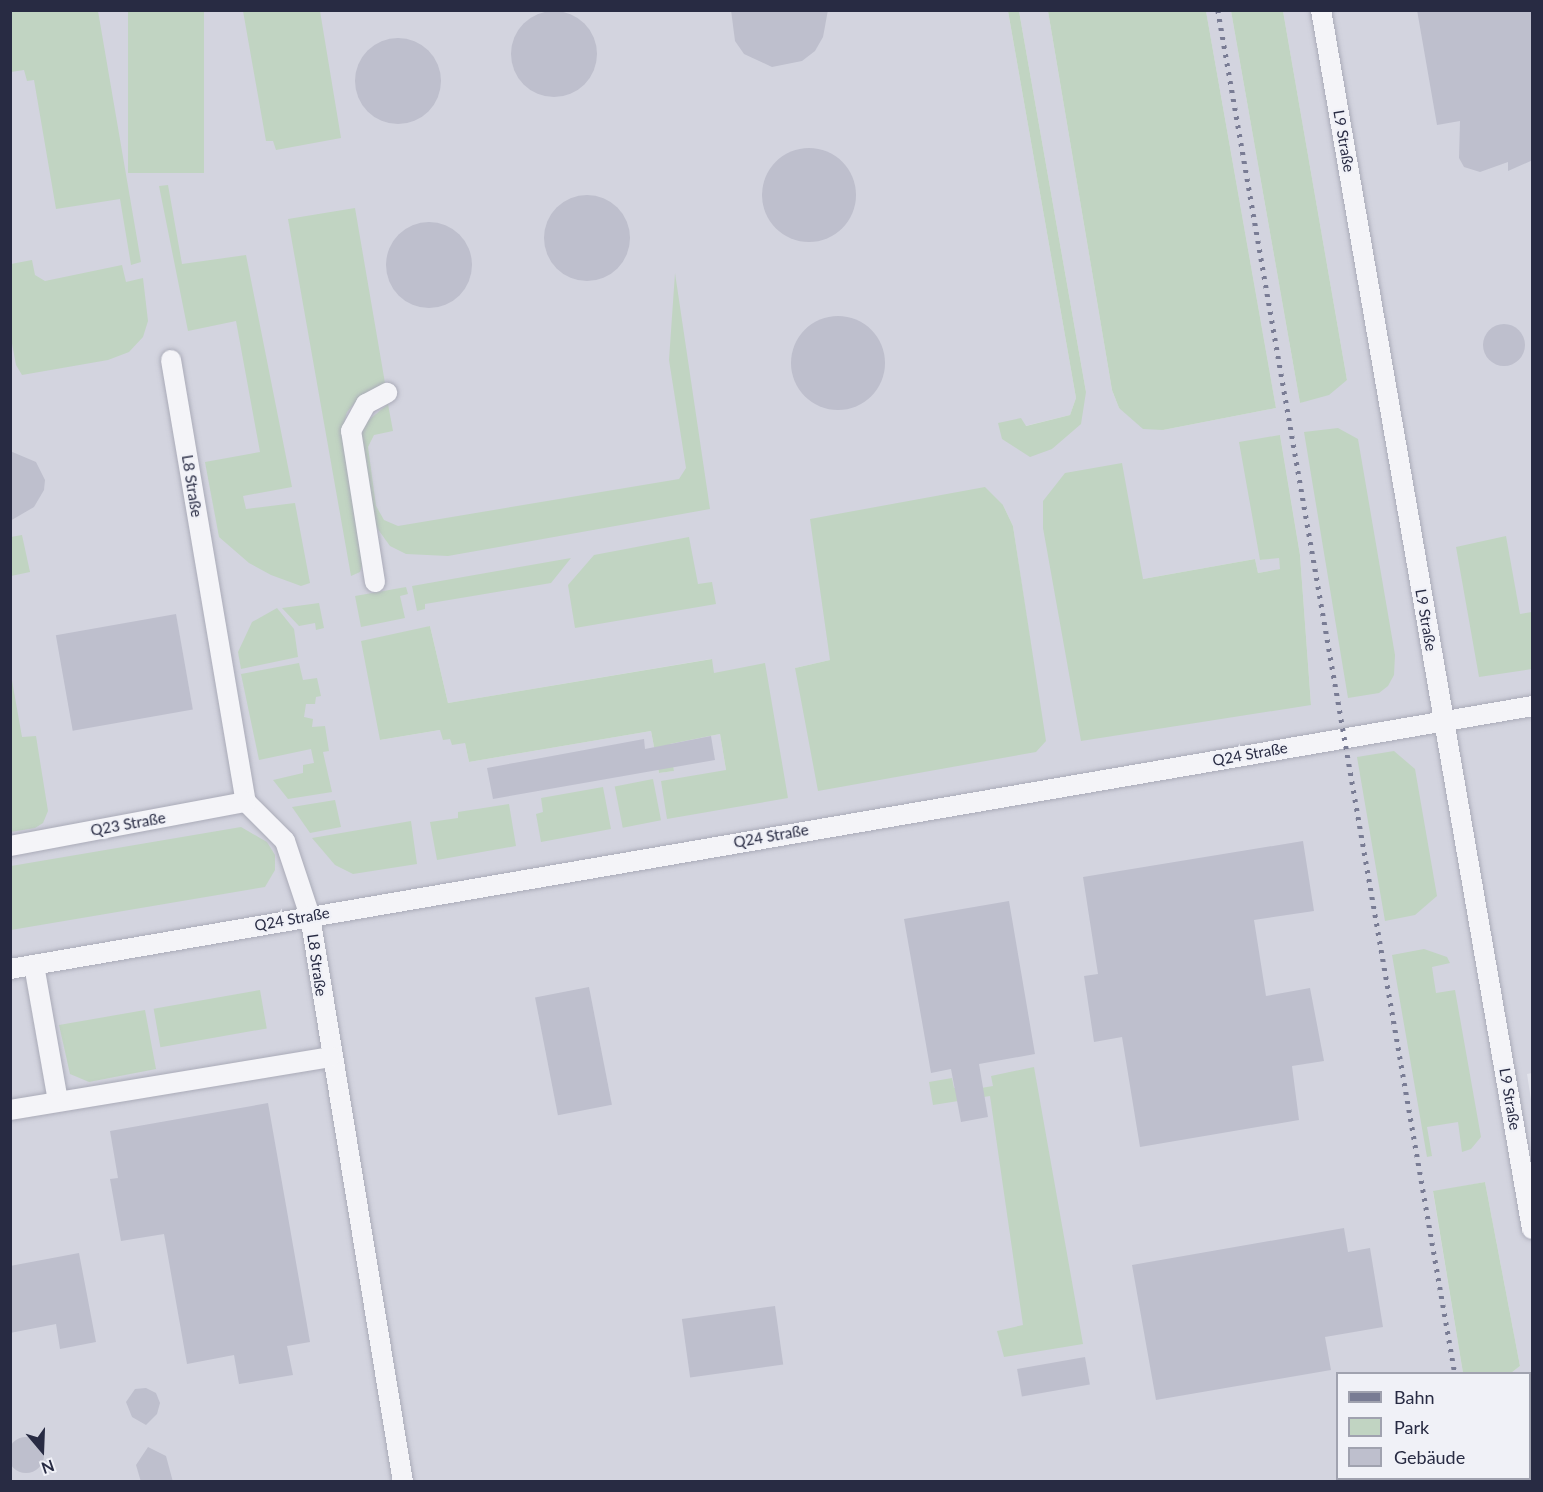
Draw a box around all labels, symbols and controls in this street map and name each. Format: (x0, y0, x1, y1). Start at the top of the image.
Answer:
street label: L9 Straße (1330, 108, 1358, 174)
street label: L8 Straße (178, 454, 206, 518)
street label: L9 Straße (1412, 587, 1440, 653)
street label: Q24 Straße (1211, 739, 1289, 769)
street label: Q23 Straße (89, 809, 167, 839)
street label: Q24 Straße (732, 821, 810, 851)
street label: Q24 Straße (253, 904, 331, 934)
street label: L8 Straße (304, 933, 330, 997)
street label: L9 Straße (1496, 1066, 1524, 1132)
legend (1336, 1372, 1531, 1480)
text: Bahn (1394, 1386, 1435, 1408)
text: Park (1394, 1416, 1429, 1438)
north arrow (12, 1420, 72, 1480)
text: Gebäude (1394, 1446, 1465, 1468)
text: N (39, 1457, 57, 1478)

